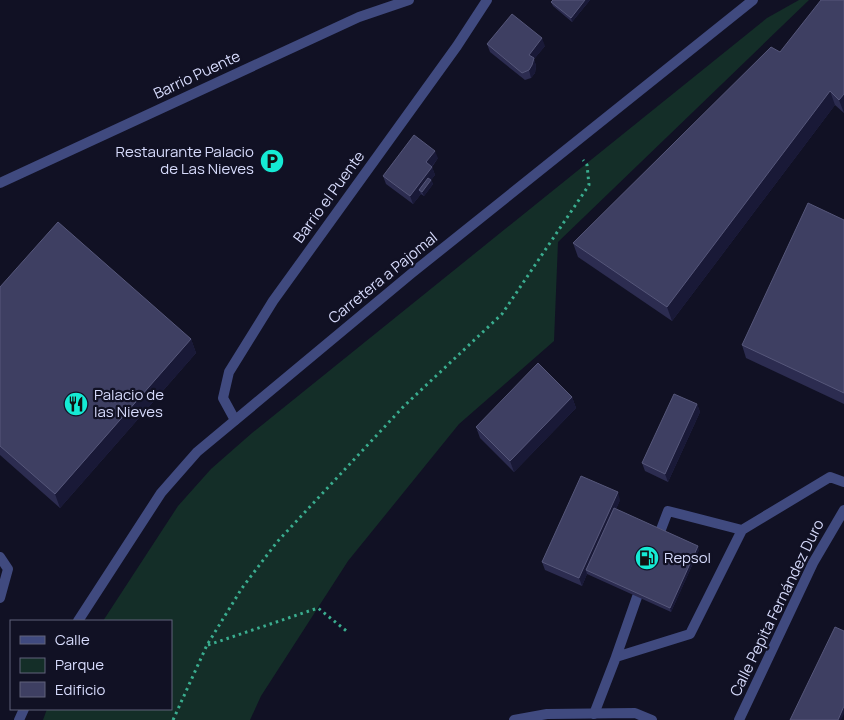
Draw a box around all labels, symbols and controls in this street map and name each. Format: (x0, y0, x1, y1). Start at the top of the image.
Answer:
street label: Barrio Puente (150, 45, 244, 104)
place label: Restaurante Palacio de Las Nieves (115, 141, 254, 179)
street label: Barrio el Puente (288, 146, 369, 247)
parking icon: Restaurante Palacio de Las Nieves (259, 148, 285, 174)
street label: Carretera a Pajomal (324, 227, 442, 328)
place label: Palacio de las Nieves (94, 384, 164, 422)
restaurant icon: Palacio de las Nieves (63, 391, 89, 417)
street label: Calle Pepita Fernández Duro (724, 516, 829, 700)
fuel station icon: Repsol (634, 545, 660, 571)
place label: Repsol (664, 547, 711, 568)
legend (10, 620, 172, 710)
text: Calle (55, 629, 90, 650)
text: Parque (55, 654, 104, 675)
text: Edificio (55, 679, 106, 700)

